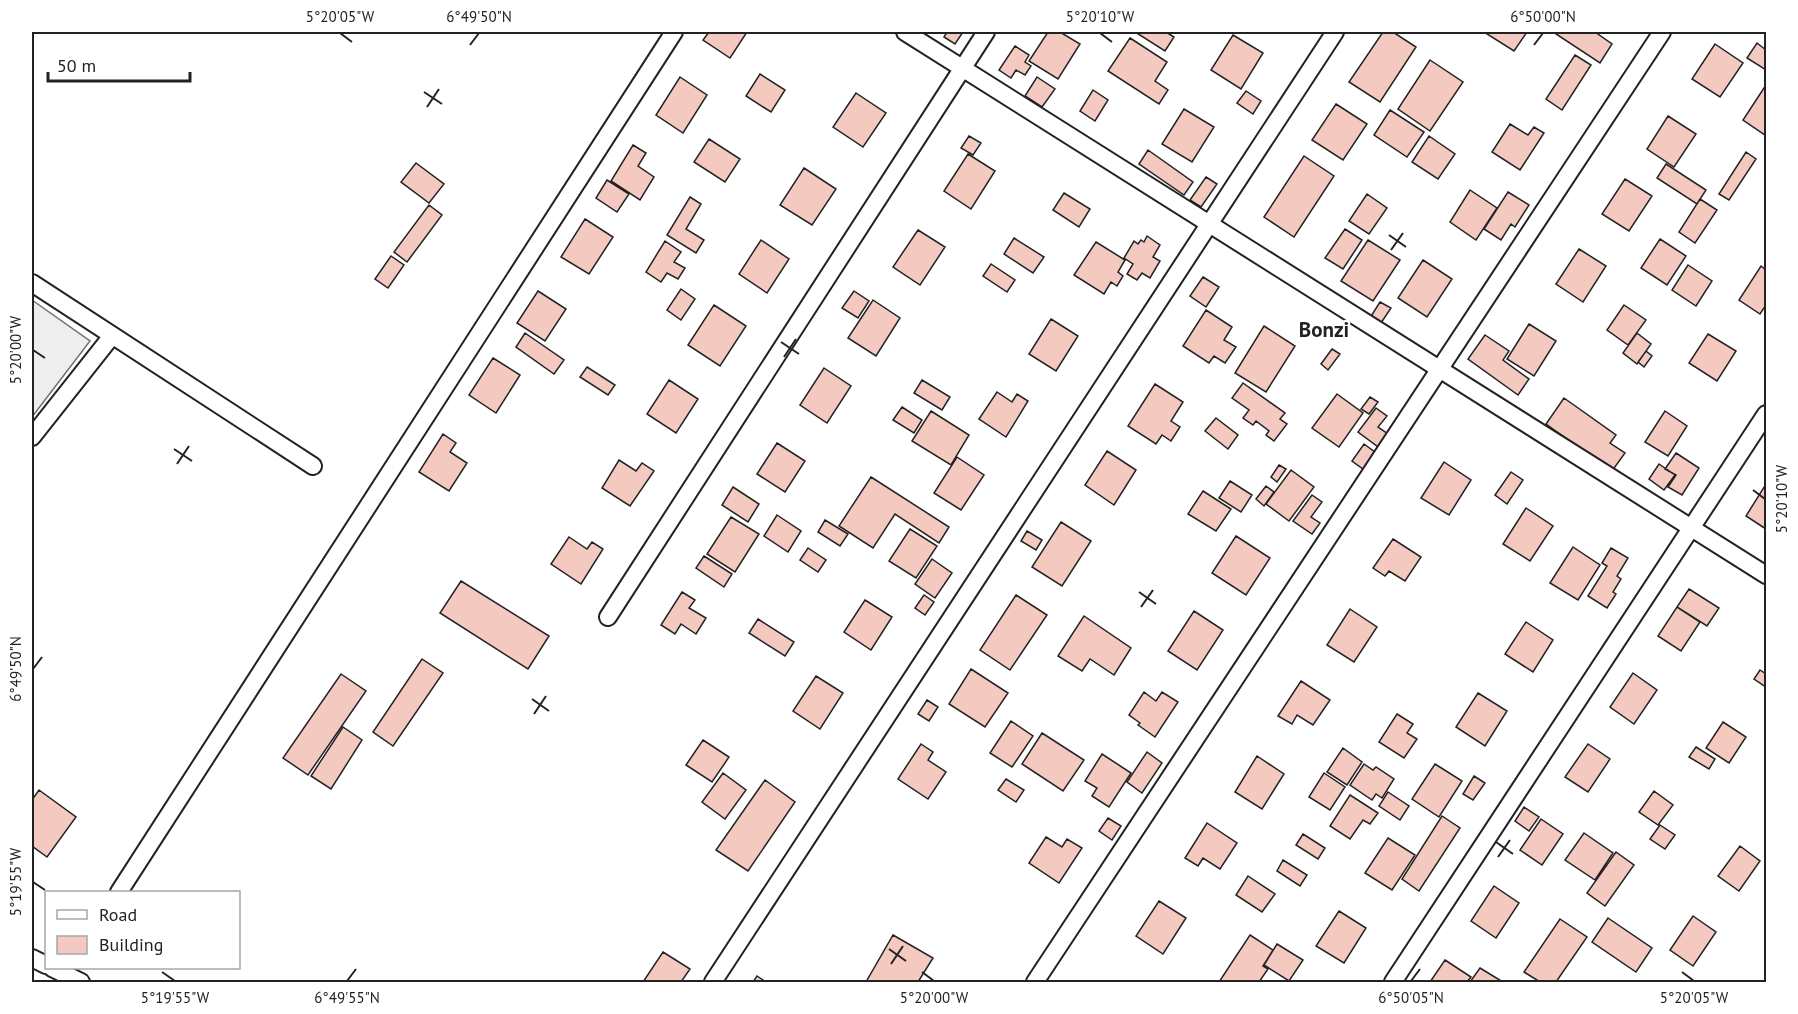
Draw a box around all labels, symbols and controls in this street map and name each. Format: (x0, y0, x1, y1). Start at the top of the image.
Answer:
text: 5°20'05"W (306, 7, 375, 26)
text: 6°49'50"N (446, 7, 512, 26)
text: 5°20'10"W (1066, 7, 1135, 26)
text: 6°50'00"N (1510, 7, 1576, 26)
scale bar (48, 45, 190, 83)
text: 50 m (57, 54, 96, 77)
text: 5°20'00"W (6, 315, 25, 384)
district label: Bonzi (1299, 316, 1349, 343)
text: 5°20'10"W (1772, 464, 1791, 533)
text: 6°49'50"N (6, 636, 25, 702)
text: 5°19'55"W (6, 847, 25, 916)
legend (45, 891, 240, 969)
text: Road (99, 903, 137, 926)
text: Building (99, 933, 163, 956)
text: 5°19'55"W (141, 988, 210, 1007)
text: 6°49'55"N (314, 988, 380, 1007)
text: 5°20'00"W (900, 988, 969, 1007)
text: 6°50'05"N (1378, 988, 1444, 1007)
text: 5°20'05"W (1660, 988, 1729, 1007)

